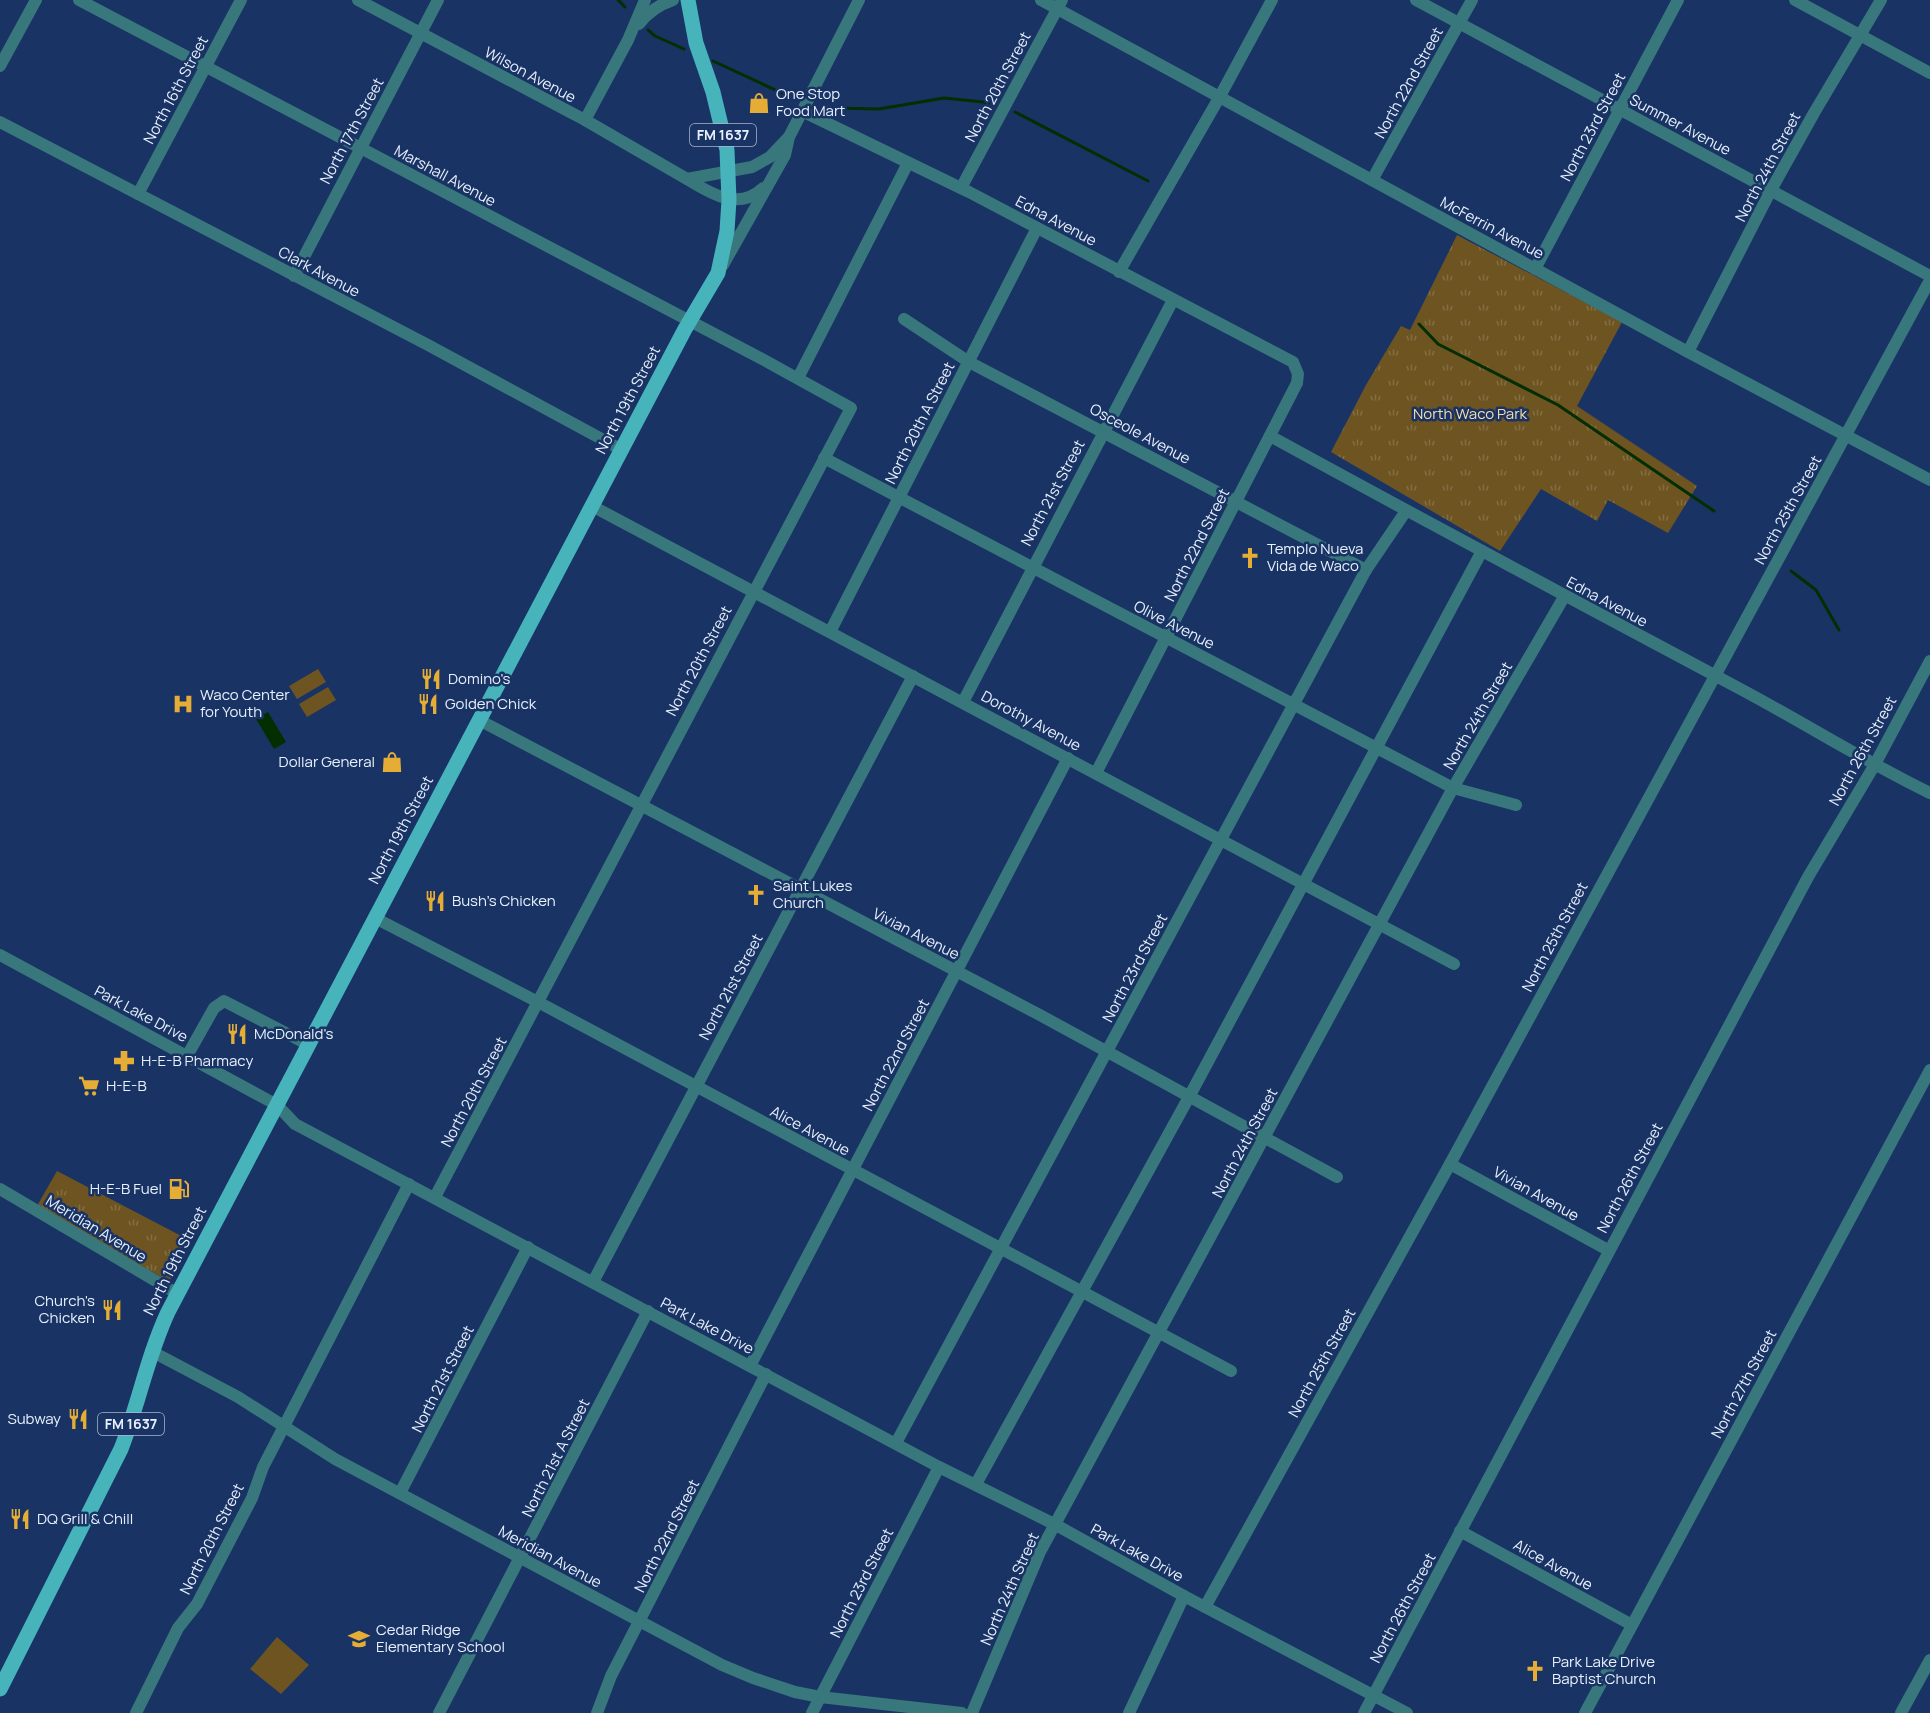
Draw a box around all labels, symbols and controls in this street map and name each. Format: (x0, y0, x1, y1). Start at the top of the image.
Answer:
street label: North 22nd Street (1369, 23, 1448, 142)
street label: North 20th Street (960, 28, 1036, 146)
street label: North 16th Street (138, 32, 213, 147)
street label: Wilson Avenue (481, 42, 580, 108)
street label: North 23rd Street (1555, 69, 1630, 185)
street label: North 17th Street (315, 74, 388, 188)
place label: One Stop Food Mart (776, 83, 845, 121)
street label: Summer Avenue (1626, 89, 1735, 160)
shop icon: One Stop Food Mart (747, 91, 771, 115)
street label: North 24th Street (1730, 108, 1805, 225)
road number: FM 1637 (690, 124, 756, 146)
street label: Marshall Avenue (391, 140, 500, 211)
street label: Edna Avenue (1012, 190, 1101, 251)
street label: McFerrin Avenue (1437, 191, 1548, 264)
street label: Clark Avenue (275, 241, 364, 302)
street label: North 19th Street (590, 342, 665, 457)
street label: North 20th A Street (880, 358, 959, 488)
street label: Osceole Avenue (1086, 398, 1194, 469)
park label: North Waco Park (1413, 403, 1528, 424)
street label: North 21st Street (1016, 436, 1089, 550)
street label: North 25th Street (1749, 451, 1826, 568)
street label: North 22nd Street (1159, 485, 1234, 605)
place label: Templo Nueva Vida de Waco (1267, 538, 1363, 576)
church icon: Templo Nueva Vida de Waco (1238, 546, 1262, 570)
street label: Edna Avenue (1563, 571, 1652, 632)
street label: Olive Avenue (1130, 595, 1219, 654)
street label: North 20th Street (661, 602, 737, 720)
street label: North 24th Street (1438, 658, 1517, 774)
restaurant icon: Domino's (419, 667, 443, 691)
place label: Domino's (448, 668, 510, 689)
place label: Waco Center for Youth (200, 684, 290, 722)
street label: Dorothy Avenue (978, 685, 1085, 756)
hospital icon: Waco Center for Youth (171, 692, 195, 716)
restaurant icon: Golden Chick (416, 692, 440, 716)
street label: North 26th Street (1824, 692, 1901, 809)
place label: Golden Chick (445, 693, 537, 714)
shop icon: Dollar General (380, 750, 404, 774)
place label: Dollar General (279, 751, 375, 772)
street label: North 19th Street (363, 772, 438, 887)
place label: Saint Lukes Church (773, 875, 853, 913)
street label: North 25th Street (1517, 878, 1592, 995)
church icon: Saint Lukes Church (744, 883, 768, 907)
restaurant icon: Bush's Chicken (423, 889, 447, 913)
place label: Bush's Chicken (452, 890, 556, 911)
street label: Vivian Avenue (869, 903, 964, 965)
street label: North 23rd Street (1097, 910, 1172, 1026)
street label: North 21st Street (694, 930, 767, 1044)
street label: Park Lake Drive (91, 980, 192, 1047)
street label: North 22nd Street (857, 995, 934, 1115)
restaurant icon: McDonald's (225, 1022, 249, 1046)
place label: McDonald's (254, 1023, 333, 1044)
street label: North 20th Street (436, 1033, 512, 1151)
pharmacy icon: H-E-B Pharmacy (112, 1049, 136, 1073)
place label: H-E-B Pharmacy (141, 1050, 253, 1071)
supermarket icon: H-E-B (77, 1074, 101, 1098)
place label: H-E-B (106, 1075, 147, 1096)
street label: North 24th Street (1207, 1084, 1282, 1201)
street label: Alice Avenue (767, 1101, 854, 1161)
street label: North 26th Street (1592, 1119, 1668, 1237)
street label: Vivian Avenue (1490, 1161, 1583, 1226)
fuel station icon: H-E-B Fuel (167, 1177, 191, 1201)
place label: H-E-B Fuel (90, 1178, 162, 1199)
street label: Meridian Avenue (42, 1190, 151, 1267)
street label: North 19th Street (138, 1203, 211, 1319)
place label: Church's Chicken (34, 1290, 95, 1328)
street label: Park Lake Drive (657, 1292, 758, 1359)
restaurant icon: Church's Chicken (100, 1298, 124, 1322)
street label: North 25th Street (1283, 1304, 1360, 1421)
street label: North 21st Street (406, 1322, 479, 1436)
street label: North 27th Street (1706, 1326, 1781, 1442)
street label: North 21st A Street (517, 1395, 594, 1521)
restaurant icon: Subway (66, 1407, 90, 1431)
place label: Subway (7, 1408, 61, 1429)
road number: FM 1637 (98, 1413, 164, 1435)
street label: North 22nd Street (629, 1476, 704, 1596)
street label: North 20th Street (174, 1480, 249, 1598)
restaurant icon: DQ Grill & Chill (8, 1507, 32, 1531)
place label: DQ Grill & Chill (37, 1508, 133, 1529)
street label: Park Lake Drive (1087, 1518, 1188, 1587)
street label: Meridian Avenue (495, 1520, 606, 1593)
street label: North 23rd Street (825, 1524, 898, 1641)
street label: North 24th Street (975, 1529, 1044, 1649)
street label: Alice Avenue (1510, 1534, 1597, 1595)
street label: North 26th Street (1365, 1549, 1441, 1667)
place label: Cedar Ridge Elementary School (376, 1619, 505, 1657)
school or university icon: Cedar Ridge Elementary School (347, 1627, 371, 1651)
place label: Park Lake Drive Baptist Church (1552, 1651, 1656, 1689)
church icon: Park Lake Drive Baptist Church (1523, 1659, 1547, 1683)

